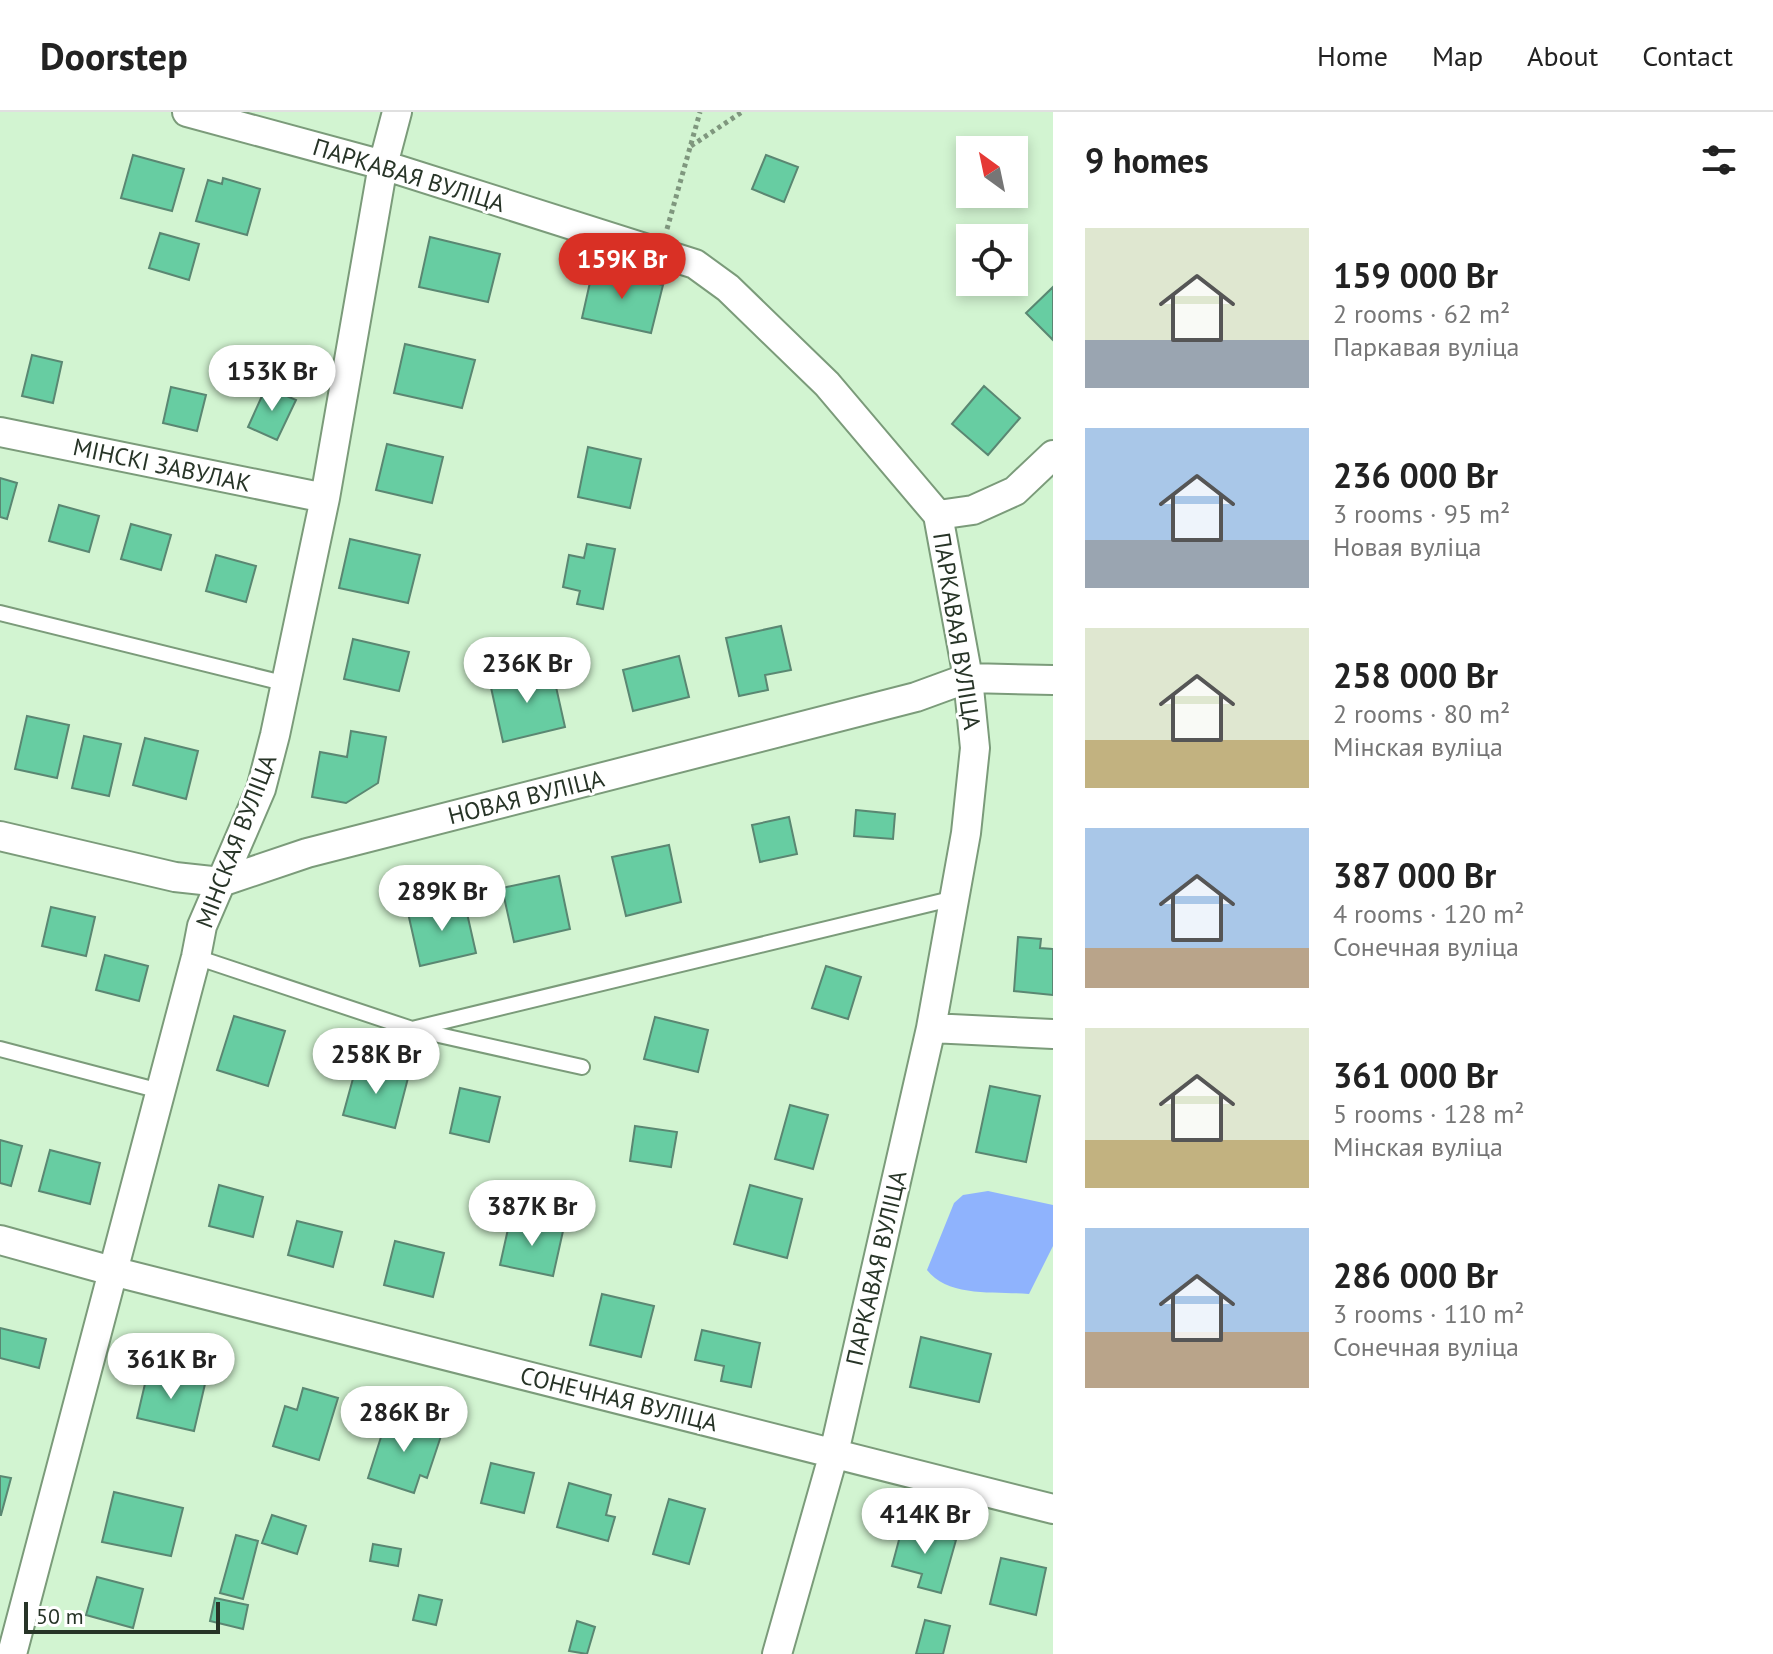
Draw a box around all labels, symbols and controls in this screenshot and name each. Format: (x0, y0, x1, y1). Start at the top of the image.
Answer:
text: Doorstep (40, 31, 188, 80)
text: Home (1317, 37, 1388, 74)
text: Map (1432, 37, 1483, 74)
text: About (1527, 37, 1598, 74)
text: Contact (1642, 37, 1733, 74)
street label: ПАРКАВАЯ ВУЛІЦА (309, 131, 509, 219)
north arrow (956, 136, 1028, 208)
map controls (956, 136, 1028, 296)
text: 9 homes (1085, 138, 1209, 182)
icon: filters (1697, 138, 1741, 182)
button: locate (956, 224, 1028, 296)
pin: 159K Br (548, 233, 696, 301)
text: 159K Br (577, 242, 667, 275)
text: 159 000 Br (1333, 253, 1498, 297)
icon: home (1149, 260, 1245, 356)
text: 2 rooms · 62 m² (1333, 297, 1510, 330)
text: Паркавая вуліца (1333, 330, 1520, 363)
pin: 153K Br (198, 345, 346, 413)
text: 153K Br (227, 354, 317, 387)
street label: МІНСКІ ЗАВУЛАК (70, 431, 254, 499)
text: 236 000 Br (1333, 453, 1498, 497)
icon: home (1149, 460, 1245, 556)
text: 3 rooms · 95 m² (1333, 497, 1510, 530)
street label: ПАРКАВАЯ ВУЛІЦА (926, 530, 988, 732)
text: Новая вуліца (1333, 530, 1482, 563)
pin: 236K Br (453, 637, 601, 705)
text: 236K Br (482, 646, 572, 679)
text: 258 000 Br (1333, 653, 1498, 697)
icon: home (1149, 660, 1245, 756)
text: 2 rooms · 80 m² (1333, 697, 1510, 730)
text: Мінская вуліца (1333, 730, 1503, 763)
street label: МІНСКАЯ ВУЛІЦА (189, 750, 283, 932)
street label: НОВАЯ ВУЛІЦА (445, 763, 607, 831)
text: 387 000 Br (1333, 853, 1496, 897)
icon: home (1149, 860, 1245, 956)
pin: 289K Br (368, 865, 516, 933)
text: 289K Br (397, 874, 487, 907)
text: 4 rooms · 120 m² (1333, 897, 1525, 930)
text: Сонечная вуліца (1333, 930, 1519, 963)
pin: 258K Br (302, 1028, 450, 1096)
text: 258K Br (331, 1037, 421, 1070)
text: 361 000 Br (1333, 1053, 1498, 1097)
icon: home (1149, 1060, 1245, 1156)
text: 5 rooms · 128 m² (1333, 1097, 1525, 1130)
text: Мінская вуліца (1333, 1130, 1503, 1163)
street label: ПАРКАВАЯ ВУЛІЦА (838, 1167, 914, 1369)
pin: 387K Br (458, 1180, 606, 1248)
text: 387K Br (487, 1189, 577, 1222)
text: 286 000 Br (1333, 1253, 1498, 1297)
icon: home (1149, 1260, 1245, 1356)
text: 3 rooms · 110 m² (1333, 1297, 1525, 1330)
text: Сонечная вуліца (1333, 1330, 1519, 1363)
pin: 361K Br (97, 1333, 245, 1401)
text: 361K Br (126, 1342, 216, 1375)
street label: СОНЕЧНАЯ ВУЛІЦА (517, 1359, 721, 1439)
pin: 286K Br (330, 1386, 478, 1454)
text: 286K Br (359, 1395, 449, 1428)
pin: 414K Br (851, 1488, 999, 1556)
text: 414K Br (880, 1497, 970, 1530)
scale bar (24, 1598, 220, 1634)
text: 50 m (36, 1602, 84, 1630)

